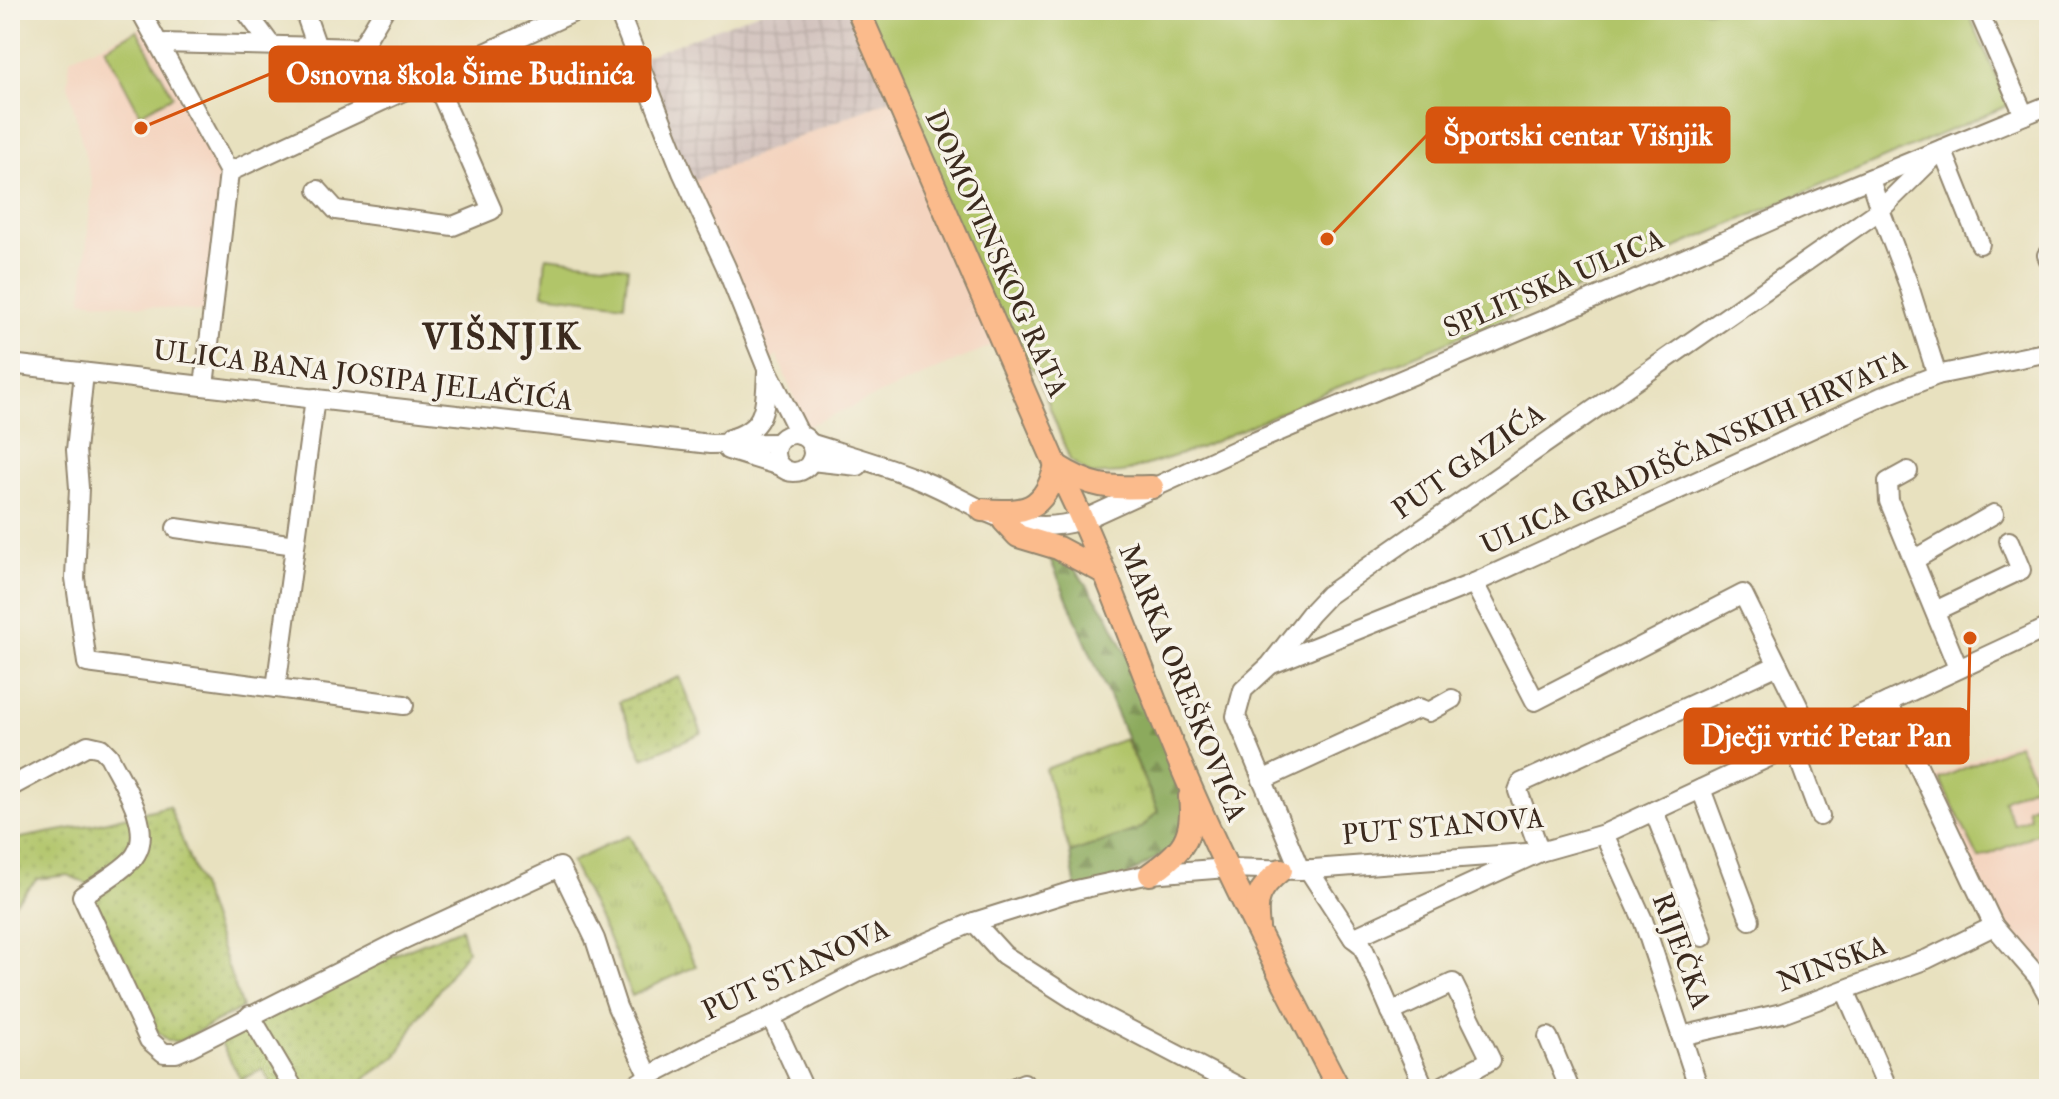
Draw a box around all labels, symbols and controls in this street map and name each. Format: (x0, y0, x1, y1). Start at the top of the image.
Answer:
callout: Osnovna škola Šime Budinića (270, 47, 650, 101)
text: Osnovna škola Šime Budinića (286, 55, 636, 93)
street label: DOMOVINSKOG RATA (917, 105, 1075, 403)
callout: Športski centar Višnjik (1427, 108, 1729, 162)
text: Športski centar Višnjik (1443, 116, 1713, 154)
street label: SPLITSKA ULICA (1438, 222, 1670, 346)
district label: VIŠNJIK (422, 314, 582, 361)
street label: ULICA BANA JOSIPA JELAČIĆA (151, 332, 575, 419)
street label: ULICA GRADIŠČANSKIH HRVATA (1475, 342, 1913, 563)
street label: PUT GAZIĆA (1386, 396, 1552, 527)
street label: MARKA OREŠKOVIĆA (1110, 539, 1254, 827)
callout: Dječji vrtić Petar Pan (1685, 709, 1968, 763)
text: Dječji vrtić Petar Pan (1701, 718, 1952, 755)
street label: PUT STANOVA (1341, 801, 1546, 853)
street label: RIJEČKA (1644, 888, 1719, 1014)
street label: PUT STANOVA (697, 911, 895, 1029)
street label: NINSKA (1772, 928, 1892, 1000)

